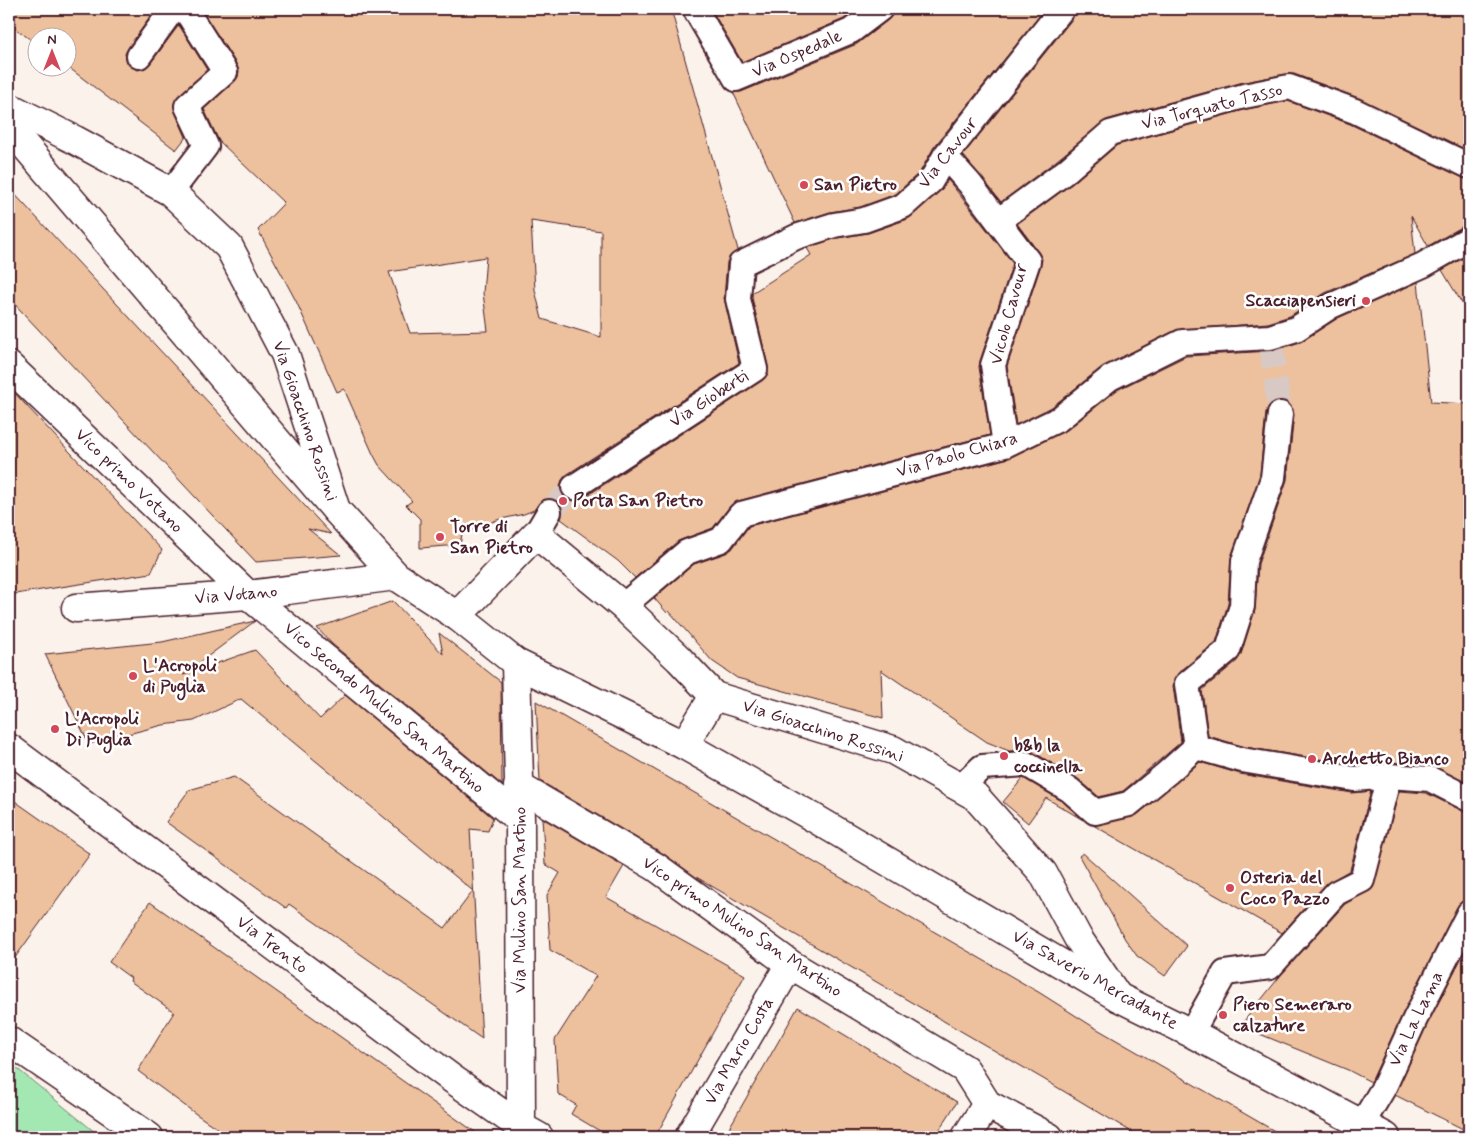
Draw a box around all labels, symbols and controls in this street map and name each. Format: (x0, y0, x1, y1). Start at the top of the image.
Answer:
street label: Via Ospedale (748, 24, 846, 84)
north arrow (28, 28, 78, 78)
text: N (47, 31, 57, 49)
street label: Via Torquato Tasso (1139, 78, 1285, 136)
street label: Via Cavour (912, 112, 984, 194)
place label: San Pietro (814, 173, 898, 197)
marker: San Pietro (798, 179, 810, 191)
street label: Vicolo Cavour (984, 260, 1034, 367)
place label: Scacciapensieri (1246, 289, 1356, 313)
marker: Scacciapensieri (1360, 295, 1372, 307)
street label: Via Gioacchino Rossini (266, 338, 344, 504)
street label: Via Gioberti (665, 364, 753, 433)
street label: Vico primo Votano (70, 423, 188, 539)
street label: Via Paolo Chiara (894, 426, 1020, 484)
place label: Porta San Pietro (573, 489, 704, 513)
marker: Porta San Pietro (557, 495, 569, 507)
place label: Torre di San Pietro (450, 515, 534, 560)
marker: Torre di San Pietro (434, 531, 446, 543)
street label: Via Votano (193, 579, 279, 611)
street label: Vico secondo Mulino San Martino (279, 617, 489, 799)
place label: L'Acropoli di Puglia (143, 654, 217, 701)
marker: L'Acropoli di Puglia (127, 670, 139, 682)
street label: Via Gioacchino Rossini (739, 694, 907, 768)
place label: L'Acropoli Di Puglia (65, 707, 139, 754)
marker: L'Acropoli Di Puglia (49, 723, 61, 735)
place label: b&b la coccinella (1014, 734, 1084, 779)
place label: Archetto Bianco (1322, 747, 1449, 771)
marker: b&b la coccinella (998, 750, 1010, 762)
marker: Archetto Bianco (1306, 753, 1318, 765)
street label: Via Mulino San Martino (508, 807, 532, 993)
street label: Vico primo Mulino San Martino (637, 851, 847, 1003)
place label: Osteria del Coco Pazzo (1240, 866, 1330, 911)
marker: Osteria del Coco Pazzo (1224, 882, 1236, 894)
street label: Via Trento (231, 910, 313, 980)
street label: Via Saverio Mercadante (1008, 924, 1182, 1036)
street label: Via La Lama (1383, 967, 1449, 1071)
street label: Via Mario Costa (698, 993, 780, 1109)
place label: Piero Semeraro calzature (1233, 993, 1352, 1038)
marker: Piero Semeraro calzature (1217, 1009, 1229, 1021)

